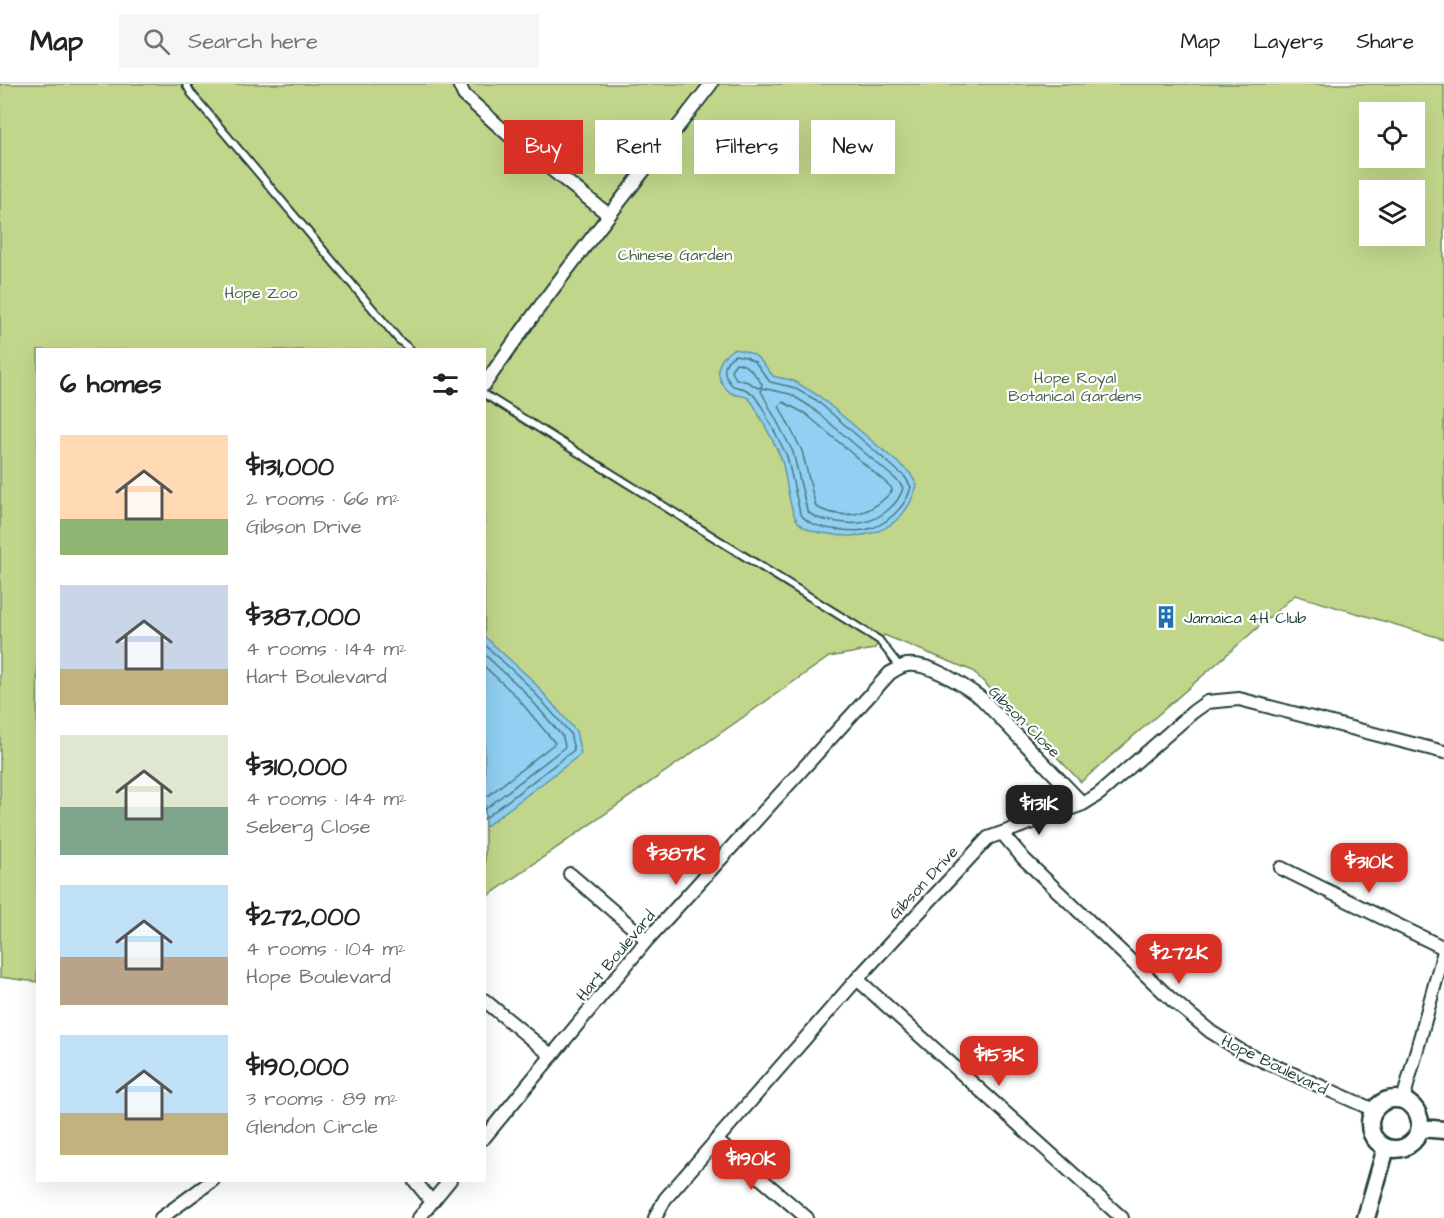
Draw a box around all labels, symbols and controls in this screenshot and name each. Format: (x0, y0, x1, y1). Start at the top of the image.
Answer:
search box (119, 14, 539, 68)
text: Map (30, 22, 83, 61)
icon: search (140, 25, 173, 58)
text: Search here (188, 26, 318, 57)
text: Map (1180, 27, 1220, 56)
text: Layers (1253, 27, 1323, 56)
text: Share (1356, 27, 1414, 56)
map controls (1359, 102, 1425, 246)
button: locate (1359, 102, 1425, 168)
chip: Buy (504, 120, 583, 174)
chip: Rent (595, 120, 682, 174)
chip: Filters (694, 120, 799, 174)
chip: New (811, 120, 895, 174)
button: layers (1359, 180, 1425, 246)
park label: Chinese Garden (618, 244, 732, 266)
park label: Hope Zoo (224, 282, 298, 304)
text: 6 homes (60, 366, 162, 402)
park label: Hope Royal Botanical Gardens (1008, 367, 1142, 407)
icon: filters (429, 368, 462, 401)
text: $131,000 (246, 449, 334, 485)
icon: home (108, 459, 180, 531)
text: 2 rooms · 66 m² (246, 485, 400, 513)
text: Gibson Drive (246, 513, 362, 541)
text: $387,000 (246, 599, 360, 635)
building icon: Jamaica 4H Club (1153, 604, 1179, 630)
place label: Jamaica 4H Club (1184, 607, 1306, 629)
icon: home (108, 609, 180, 681)
text: 4 rooms · 144 m² (246, 635, 406, 663)
text: Hart Boulevard (246, 663, 387, 691)
street label: Gibson Close (983, 681, 1065, 763)
text: $310,000 (246, 749, 347, 785)
icon: home (108, 759, 180, 831)
text: 4 rooms · 144 m² (246, 785, 406, 813)
pin: $131K (997, 785, 1081, 836)
text: $131K (1020, 790, 1058, 818)
text: Seberg Close (246, 813, 371, 841)
pin: $387K (634, 835, 718, 886)
text: $387K (647, 840, 705, 868)
street label: Gibson Drive (884, 841, 964, 924)
pin: $310K (1327, 843, 1411, 894)
text: $310K (1345, 848, 1393, 876)
text: $272,000 (246, 899, 360, 935)
street label: Hart Boulevard (571, 905, 660, 1006)
icon: home (108, 909, 180, 981)
pin: $272K (1137, 934, 1221, 985)
text: 4 rooms · 104 m² (246, 935, 405, 963)
text: $272K (1150, 939, 1208, 967)
text: Hope Boulevard (246, 963, 391, 991)
street label: Hope Boulevard (1218, 1030, 1331, 1100)
pin: $153K (957, 1036, 1041, 1087)
text: $153K (974, 1041, 1024, 1069)
text: $190,000 (246, 1049, 349, 1085)
icon: home (108, 1059, 180, 1131)
text: 3 rooms · 89 m² (246, 1085, 398, 1113)
text: Glendon Circle (246, 1113, 378, 1141)
pin: $190K (709, 1140, 793, 1191)
text: $190K (726, 1145, 776, 1173)

